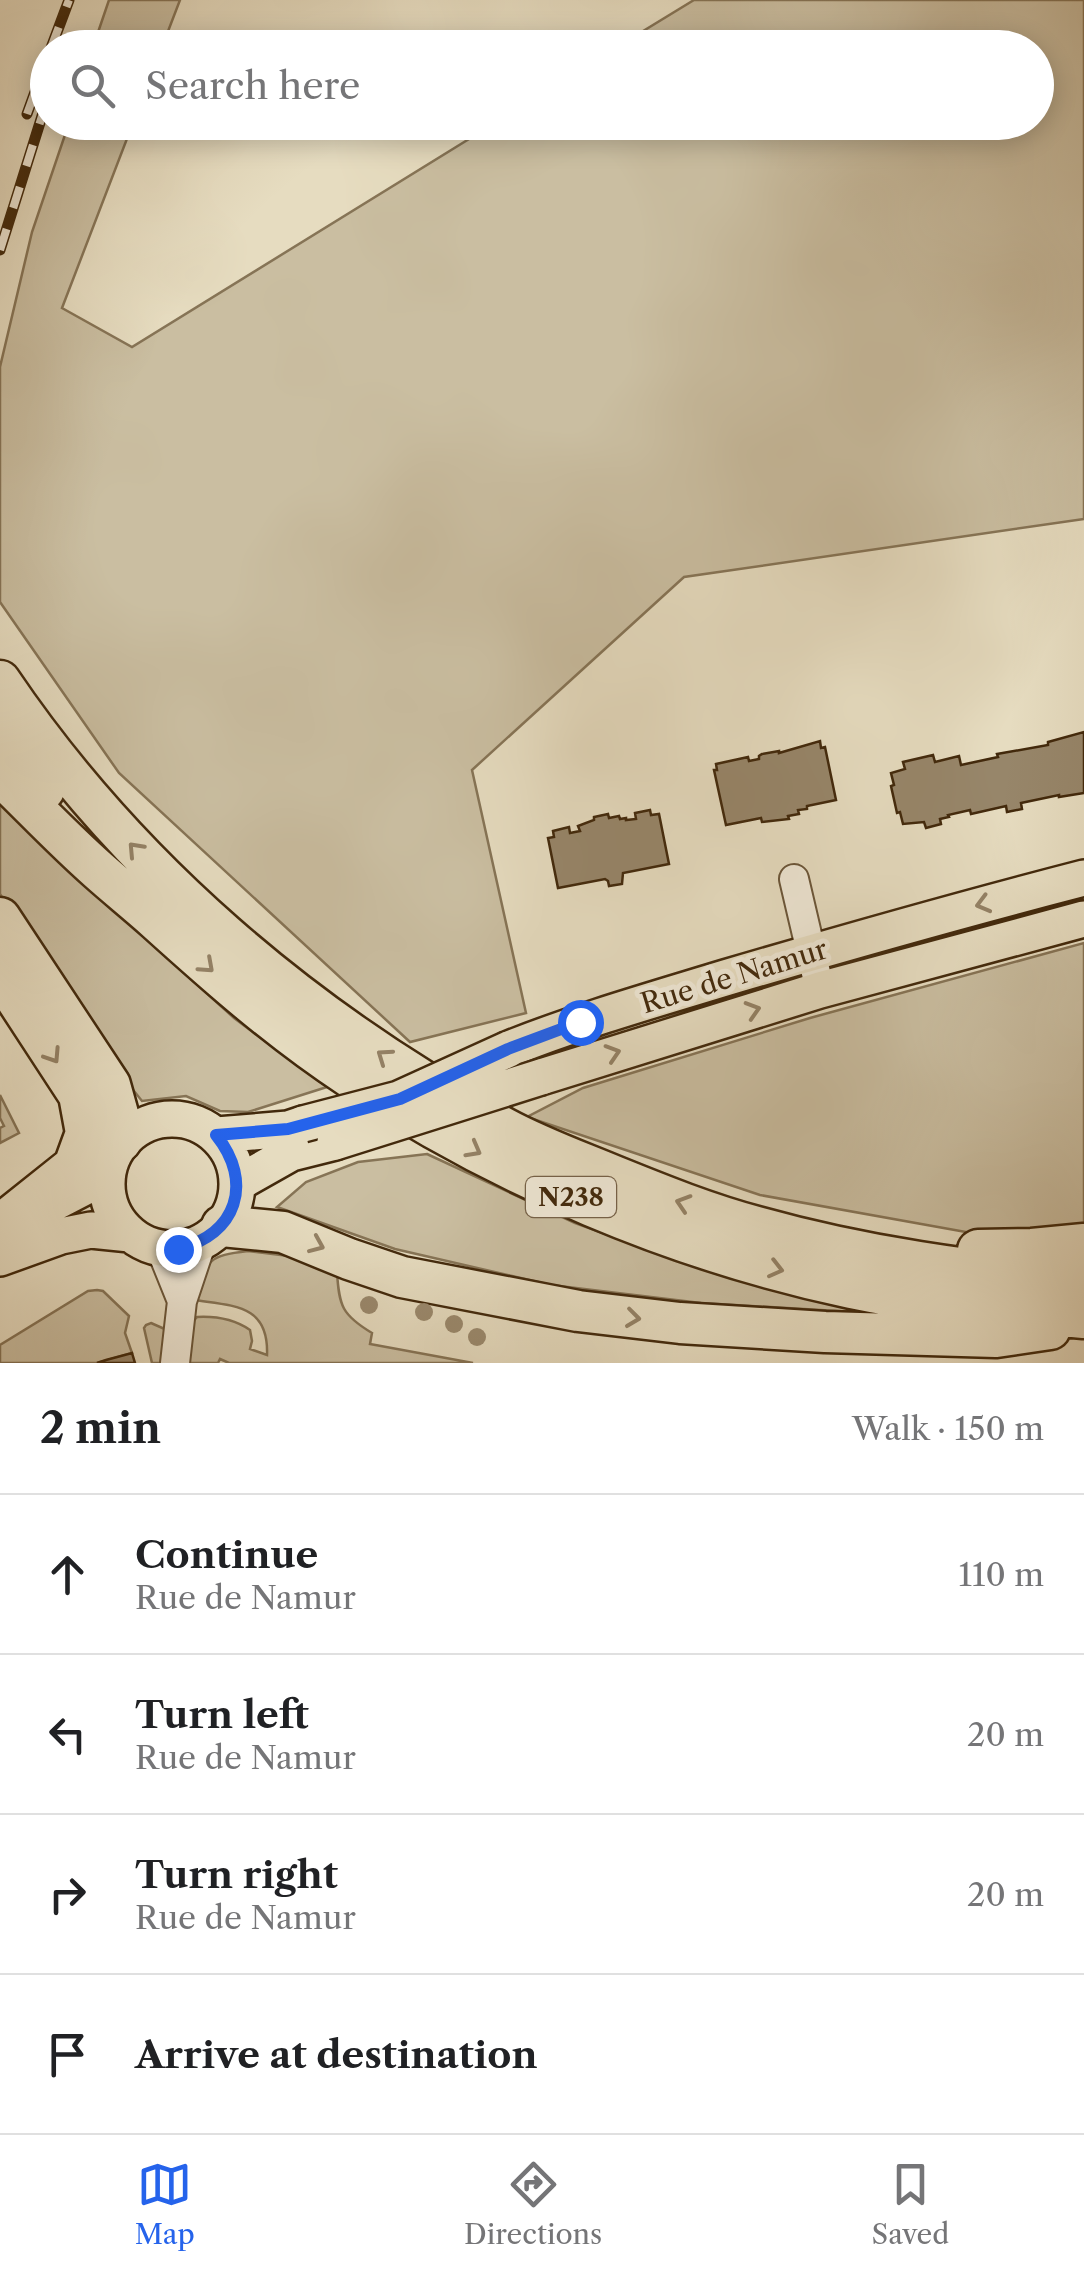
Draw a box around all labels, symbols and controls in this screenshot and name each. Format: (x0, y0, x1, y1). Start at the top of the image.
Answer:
search box (30, 30, 1054, 140)
icon: search (65, 58, 120, 113)
text: Search here (145, 62, 360, 109)
one-way arrow (129, 842, 147, 861)
one-way arrow (975, 893, 992, 914)
street label: Rue de Namur (637, 931, 832, 1021)
one-way arrow (195, 954, 214, 972)
route start (558, 1000, 604, 1046)
one-way arrow (744, 1001, 761, 1022)
one-way arrow (41, 1045, 60, 1063)
one-way arrow (604, 1045, 621, 1065)
one-way arrow (377, 1050, 396, 1068)
one-way arrow (463, 1138, 481, 1158)
road number: N238 (526, 1177, 616, 1217)
one-way arrow (676, 1195, 693, 1215)
route end (156, 1227, 202, 1273)
one-way arrow (307, 1234, 325, 1254)
one-way arrow (767, 1257, 784, 1278)
one-way arrow (624, 1306, 641, 1327)
text: 2 min (40, 1402, 161, 1454)
text: Walk · 150 m (852, 1409, 1044, 1448)
text: Continue (135, 1531, 318, 1578)
icon: ahead (40, 1547, 95, 1602)
text: 110 m (958, 1555, 1044, 1594)
text: Rue de Namur (135, 1578, 356, 1617)
text: Turn left (135, 1691, 309, 1738)
icon: left (40, 1707, 95, 1762)
text: 20 m (967, 1715, 1044, 1754)
text: Rue de Namur (135, 1738, 356, 1777)
text: Turn right (135, 1851, 338, 1898)
icon: right (40, 1867, 95, 1922)
text: 20 m (967, 1875, 1044, 1914)
text: Rue de Namur (135, 1898, 356, 1937)
icon: arrive (40, 2027, 95, 2082)
text: Arrive at destination (135, 2031, 538, 2078)
tab: Map (135, 2157, 195, 2251)
tab: Directions (464, 2157, 602, 2251)
tab: Saved (872, 2157, 949, 2251)

